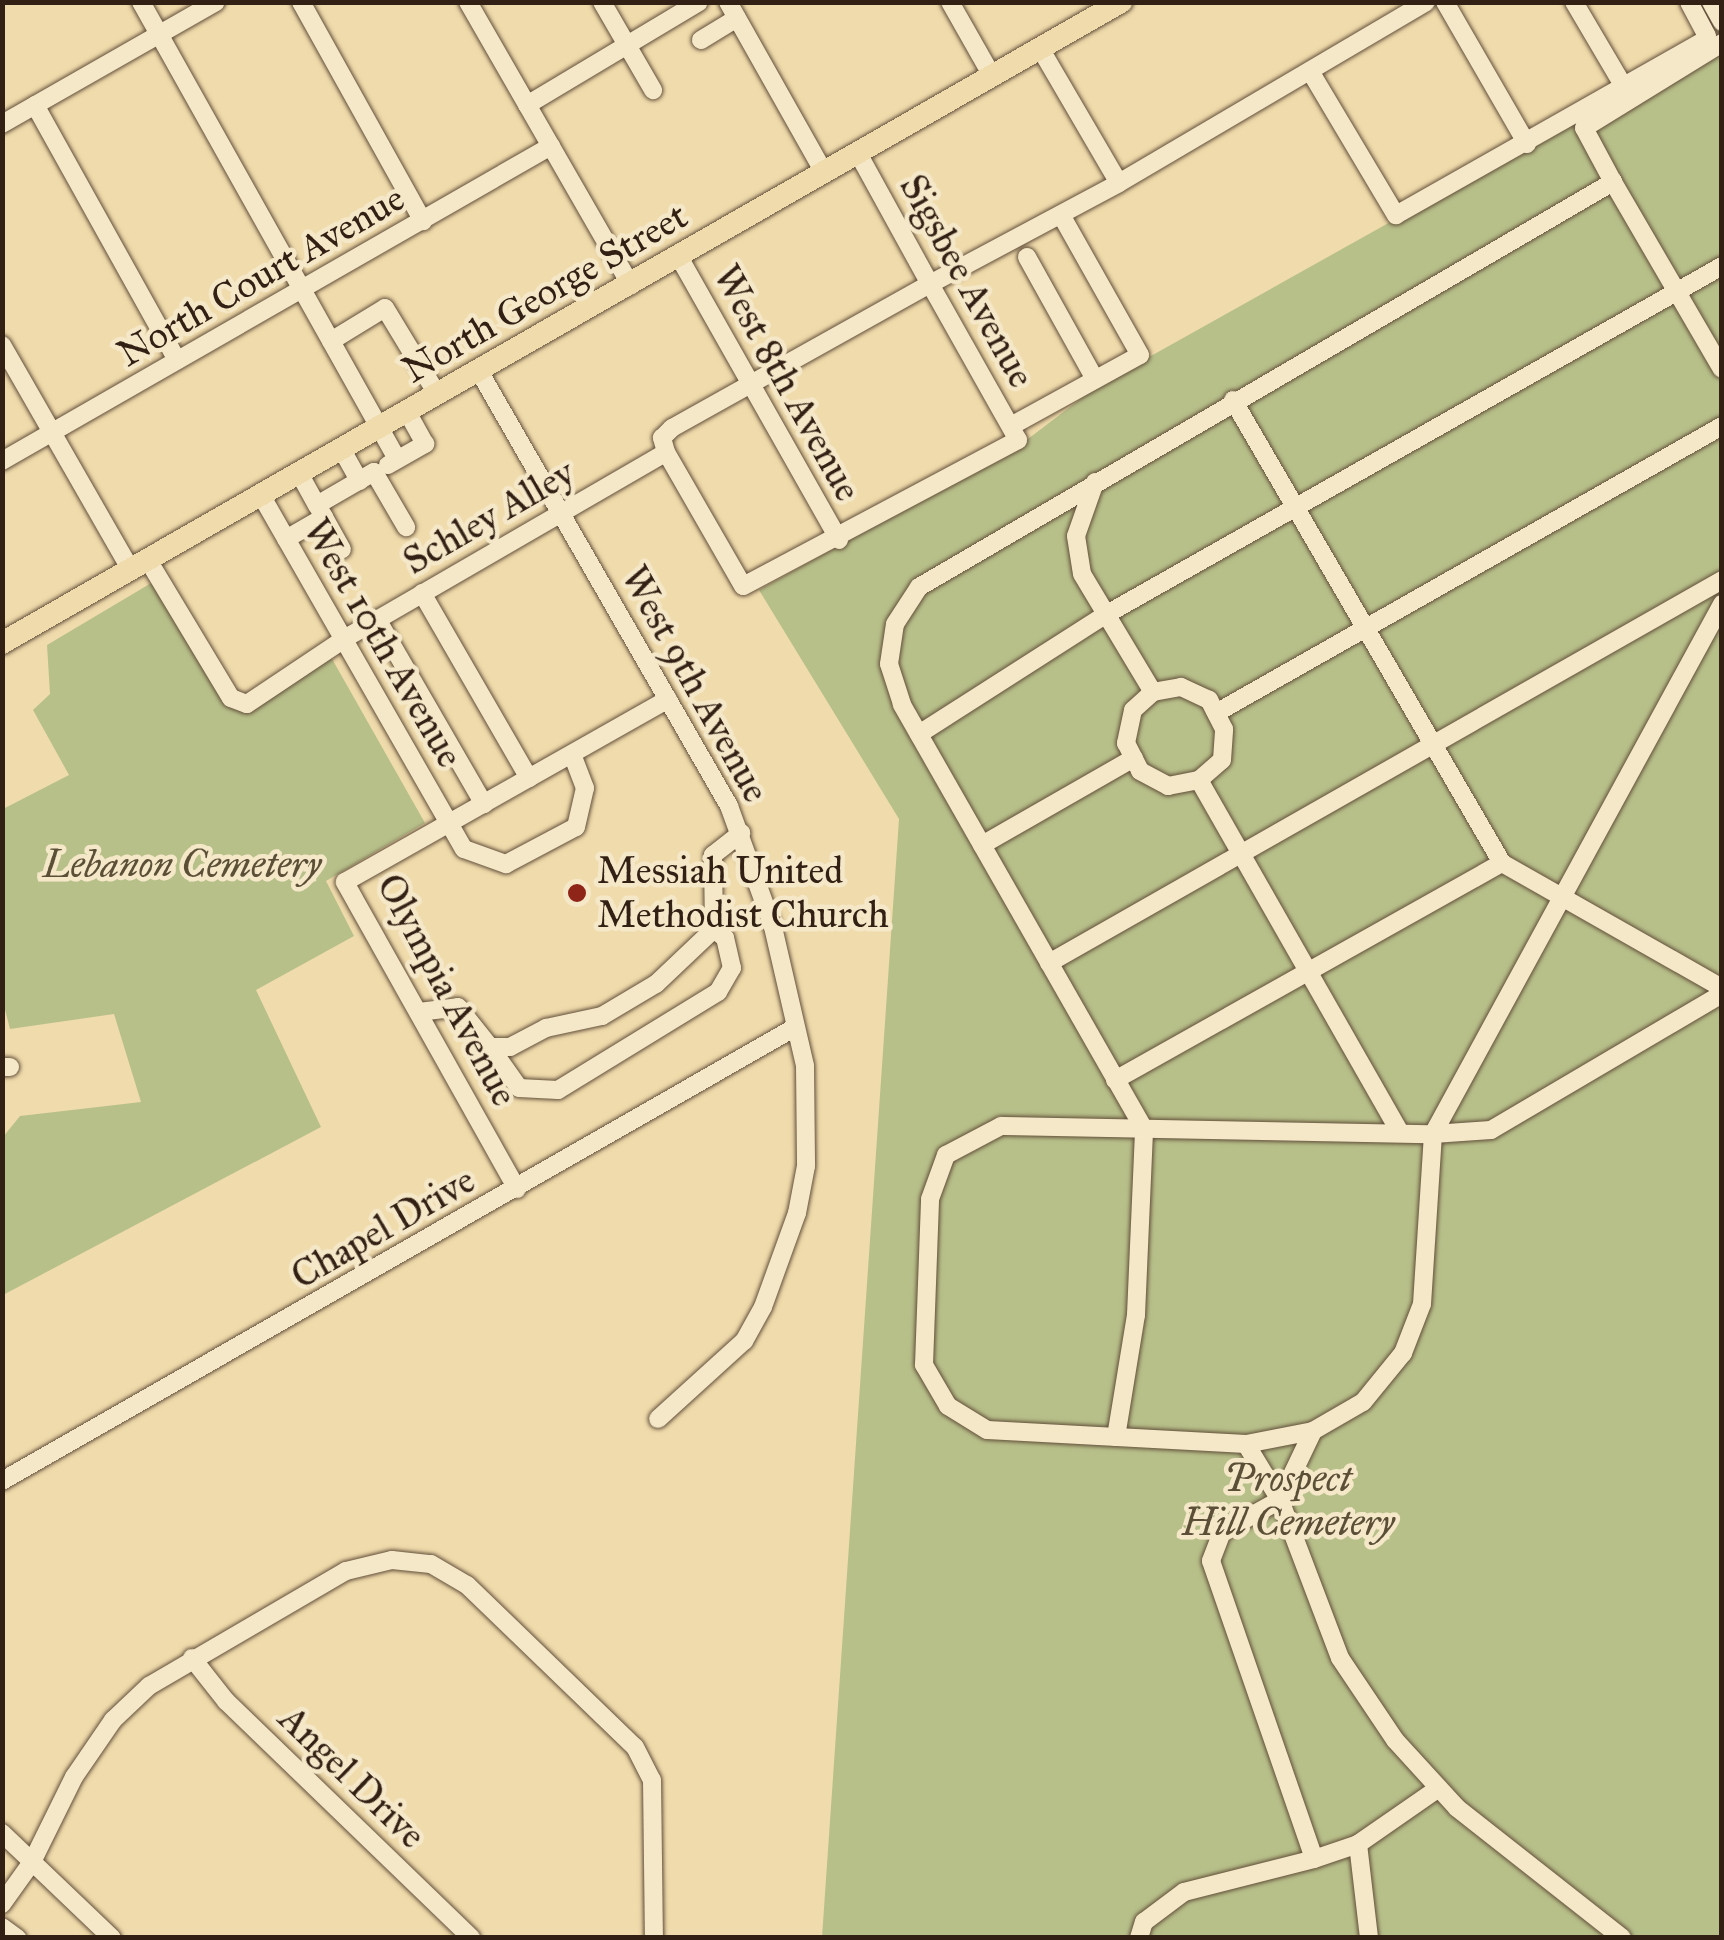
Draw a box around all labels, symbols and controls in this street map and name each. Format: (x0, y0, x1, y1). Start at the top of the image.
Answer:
street label: Sigsbee Avenue (890, 167, 1044, 395)
street label: North Court Avenue (110, 175, 412, 377)
street label: North George Street (395, 193, 695, 393)
street label: West 8th Avenue (703, 257, 871, 509)
street label: Schley Alley (395, 450, 583, 584)
street label: West 10th Avenue (293, 511, 473, 775)
street label: West 9th Avenue (611, 558, 779, 810)
park label: Lebanon Cemetery (43, 842, 321, 888)
place label: Messiah United Methodist Church (597, 848, 889, 938)
street label: Olympia Avenue (367, 866, 527, 1114)
marker: Messiah United Methodist Church (566, 882, 588, 904)
street label: Chapel Drive (283, 1157, 483, 1299)
park label: Prospect Hill Cemetery (1182, 1456, 1394, 1546)
street label: Angel Drive (269, 1696, 435, 1858)

